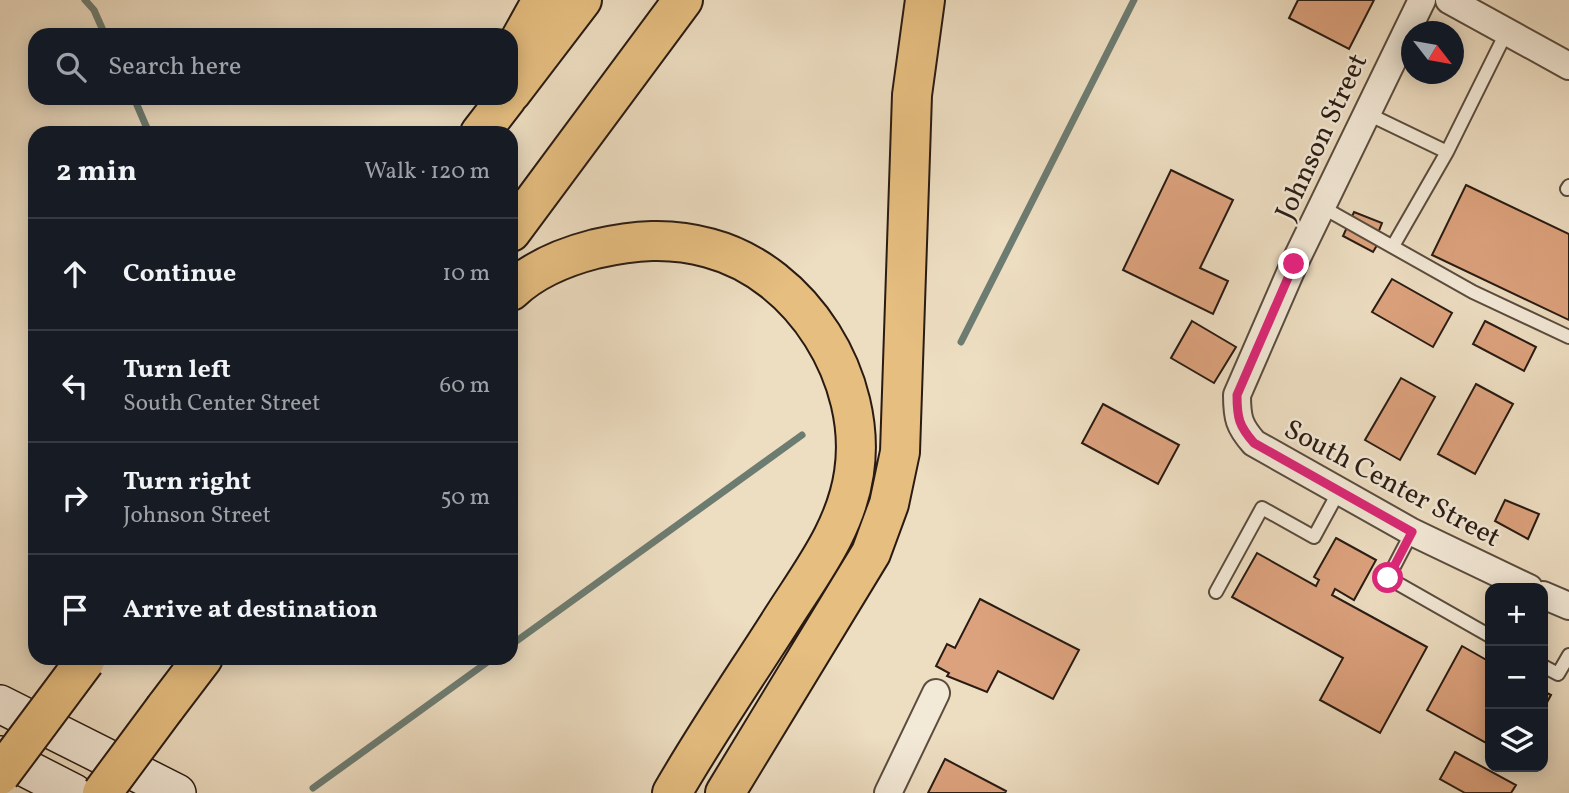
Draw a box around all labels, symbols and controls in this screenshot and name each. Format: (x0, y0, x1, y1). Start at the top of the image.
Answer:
north arrow (1401, 21, 1464, 84)
search box (28, 28, 518, 105)
street label: Johnson Street (1267, 47, 1378, 227)
icon: search (52, 48, 90, 86)
text: Search here (108, 49, 241, 85)
text: 2 min (56, 151, 137, 193)
text: Walk · 120 m (364, 156, 490, 188)
route end (1278, 248, 1309, 279)
icon: ahead (56, 255, 94, 293)
text: Continue (123, 256, 236, 292)
text: 10 m (442, 258, 490, 290)
text: Turn left (123, 352, 231, 388)
icon: left (56, 367, 94, 405)
text: 60 m (440, 370, 490, 402)
text: South Center Street (123, 388, 320, 420)
street label: South Center Street (1277, 411, 1507, 558)
text: Turn right (123, 464, 251, 500)
icon: right (56, 479, 94, 517)
text: 50 m (441, 482, 490, 514)
text: Johnson Street (123, 500, 271, 532)
route start (1372, 562, 1403, 593)
map controls (1485, 583, 1548, 772)
button: + (1485, 583, 1548, 646)
icon: arrive (56, 591, 94, 629)
text: Arrive at destination (123, 592, 378, 628)
button: − (1485, 646, 1548, 709)
button: layers (1485, 709, 1548, 772)

